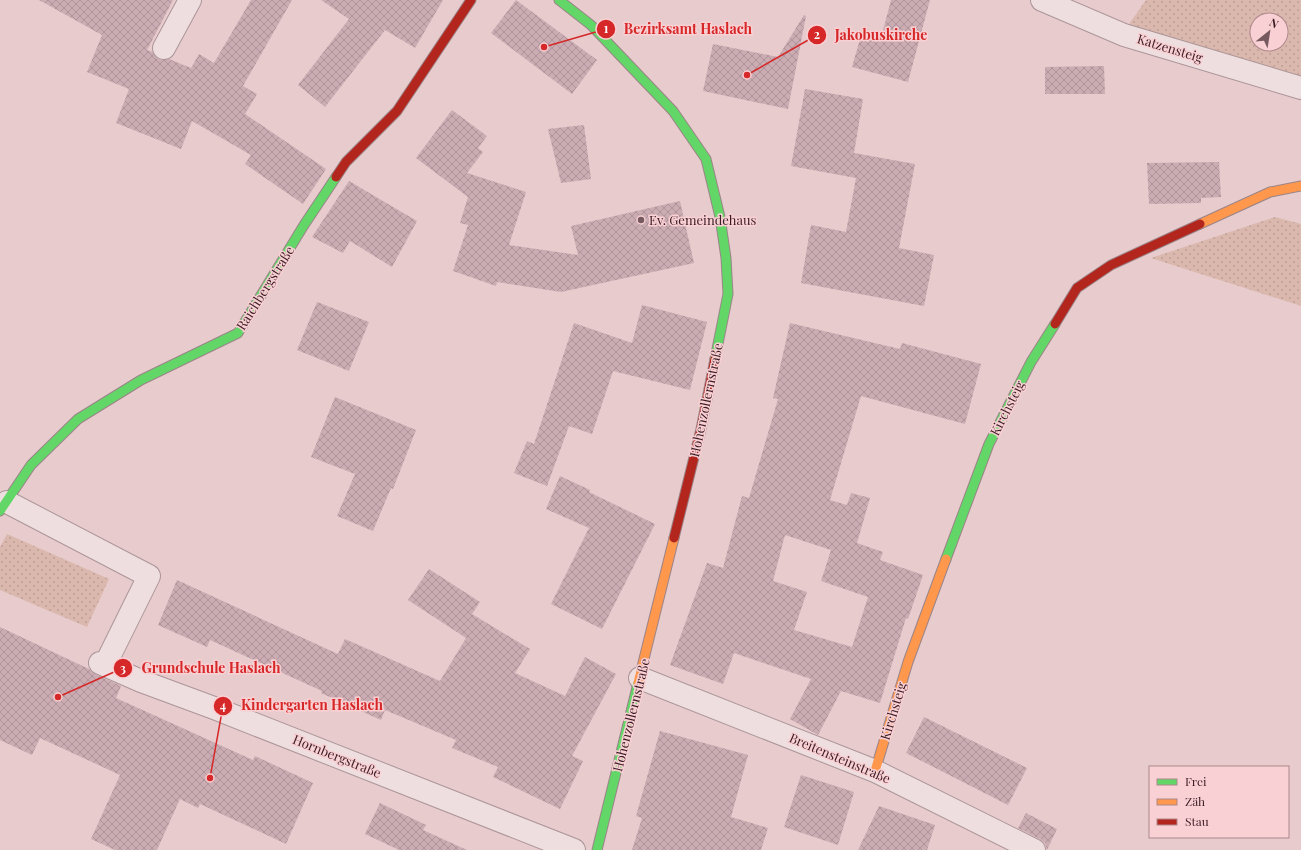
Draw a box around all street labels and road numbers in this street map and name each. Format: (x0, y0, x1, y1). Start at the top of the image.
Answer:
street label: Katzensteig (1135, 29, 1205, 66)
street label: Raichbergstraße (232, 242, 297, 333)
street label: Hohenzollernstraße (685, 341, 726, 458)
street label: Kirchsteig (985, 377, 1028, 438)
street label: Hohenzollernstraße (608, 656, 653, 773)
street label: Kirchsteig (876, 680, 909, 742)
street label: Breitensteinstraße (787, 729, 894, 787)
street label: Hornbergstraße (291, 730, 384, 781)

